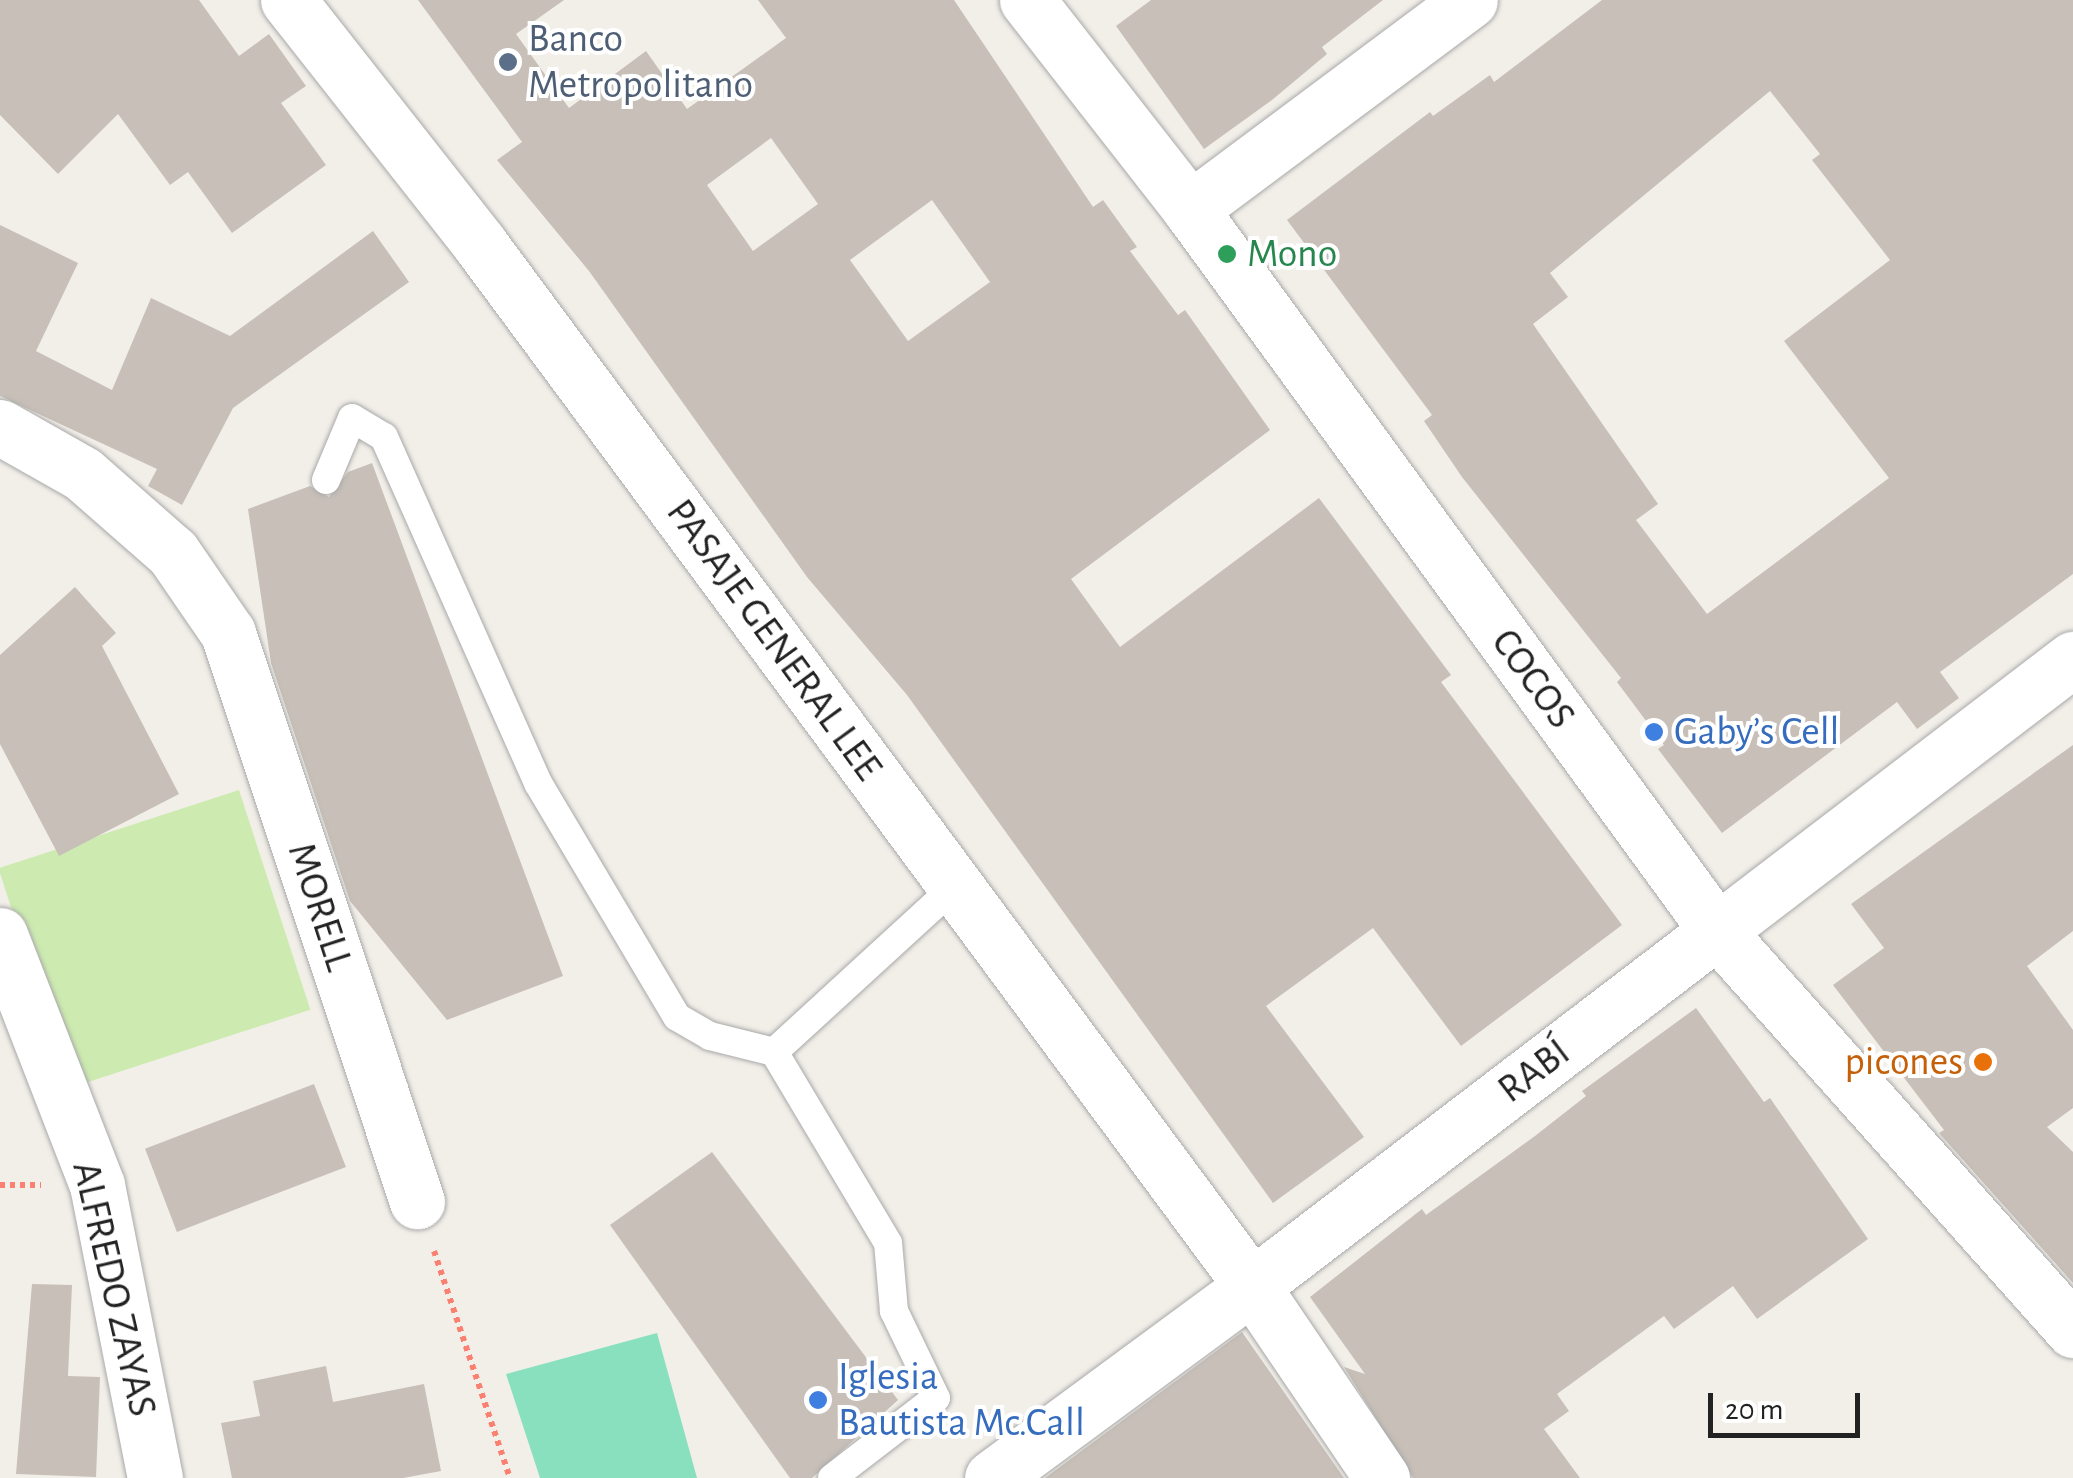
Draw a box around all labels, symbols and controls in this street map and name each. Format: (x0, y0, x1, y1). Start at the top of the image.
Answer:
place label: Banco Metropolitano (528, 15, 753, 109)
marker: Banco Metropolitano (497, 51, 519, 73)
place label: Mono (1247, 230, 1337, 278)
marker: Mono (1216, 243, 1238, 265)
street label: PASAJE GENERAL LEE (656, 490, 892, 790)
street label: COCOS (1481, 620, 1585, 738)
place label: Gaby’s Cell (1674, 708, 1839, 756)
marker: Gaby’s Cell (1643, 721, 1665, 743)
street label: MORELL (277, 837, 363, 977)
street label: RABÍ (1489, 1029, 1579, 1113)
place label: picones (1844, 1038, 1963, 1086)
marker: picones (1972, 1051, 1994, 1073)
street label: ALFREDO ZAYAS (61, 1157, 167, 1421)
place label: Iglesia Bautista Mc.Call (838, 1353, 1085, 1447)
scale bar (1713, 1373, 1866, 1435)
marker: Iglesia Bautista Mc.Call (807, 1389, 829, 1411)
text: 20 m (1725, 1395, 1783, 1425)

